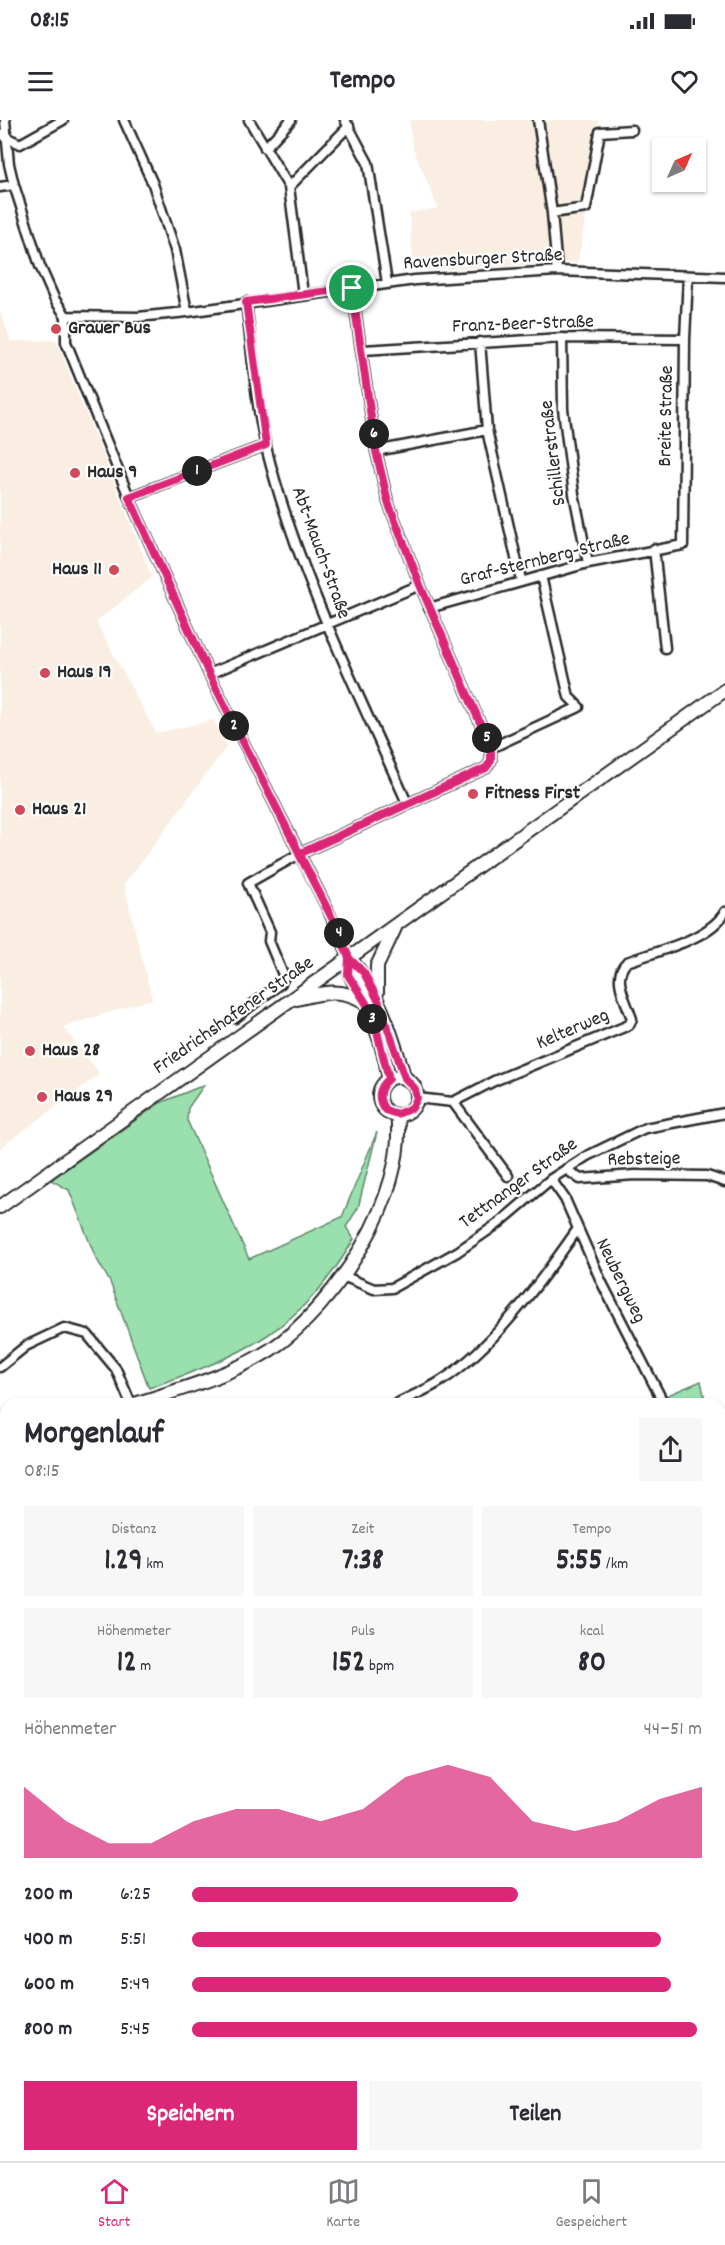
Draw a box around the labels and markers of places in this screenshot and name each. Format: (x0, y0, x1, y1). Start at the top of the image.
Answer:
pin (326, 262, 377, 313)
place label: Grauer Bus (68, 315, 151, 343)
marker: Grauer Bus (49, 322, 63, 336)
pin: 6 (359, 419, 389, 449)
pin: 1 (182, 456, 212, 486)
place label: Haus 9 (87, 459, 137, 487)
marker: Haus 9 (68, 466, 82, 480)
place label: Haus 11 (52, 556, 102, 584)
marker: Haus 11 (107, 563, 121, 577)
place label: Haus 19 (57, 659, 112, 687)
marker: Haus 19 (38, 666, 52, 680)
pin: 2 (219, 711, 249, 741)
pin: 5 (472, 723, 502, 753)
place label: Fitness First (485, 780, 581, 808)
marker: Fitness First (466, 787, 480, 801)
place label: Haus 21 (32, 796, 86, 824)
marker: Haus 21 (13, 803, 27, 817)
pin: 4 (324, 918, 354, 948)
pin: 3 (357, 1004, 387, 1034)
place label: Haus 28 (42, 1037, 100, 1065)
marker: Haus 28 (23, 1044, 37, 1058)
place label: Haus 29 (54, 1083, 113, 1111)
marker: Haus 29 (35, 1090, 49, 1104)

